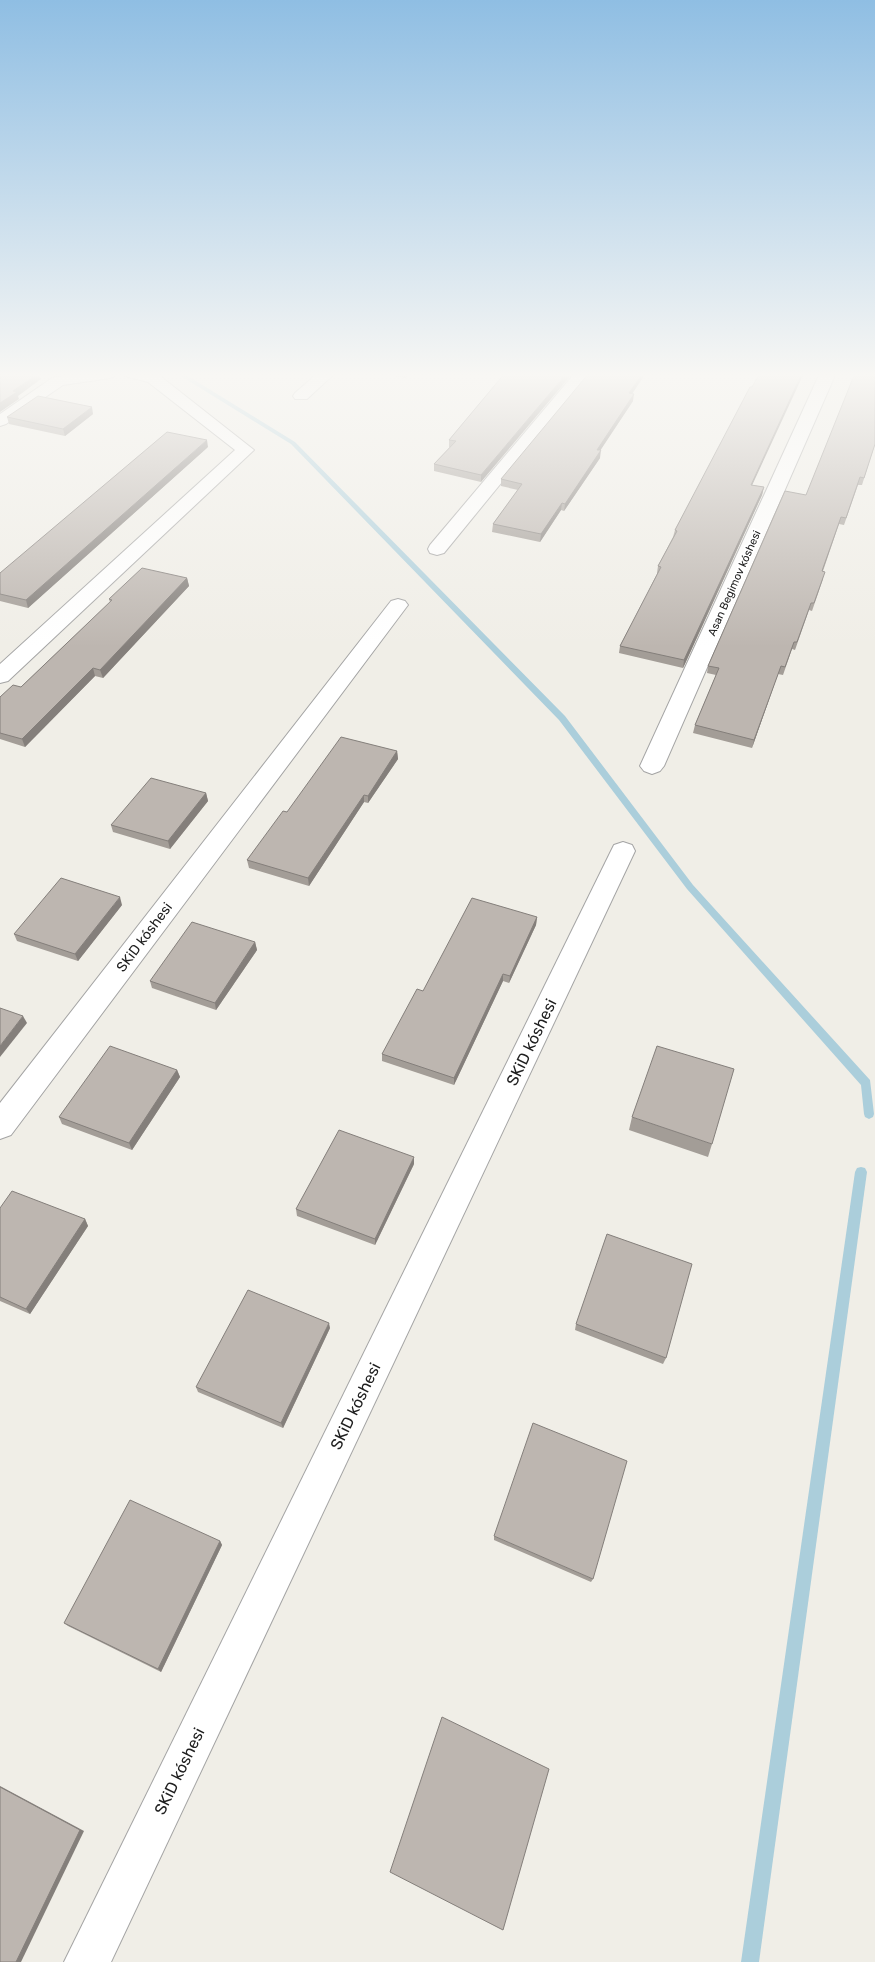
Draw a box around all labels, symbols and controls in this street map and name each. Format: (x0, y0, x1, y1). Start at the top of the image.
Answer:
street label: Asan Begimov kóshesi (705, 528, 764, 638)
street label: SKiD kóshesi (113, 899, 176, 975)
street label: SKiD kóshesi (502, 996, 561, 1089)
street label: SKiD kóshesi (326, 1360, 385, 1453)
street label: SKiD kóshesi (150, 1725, 209, 1818)

